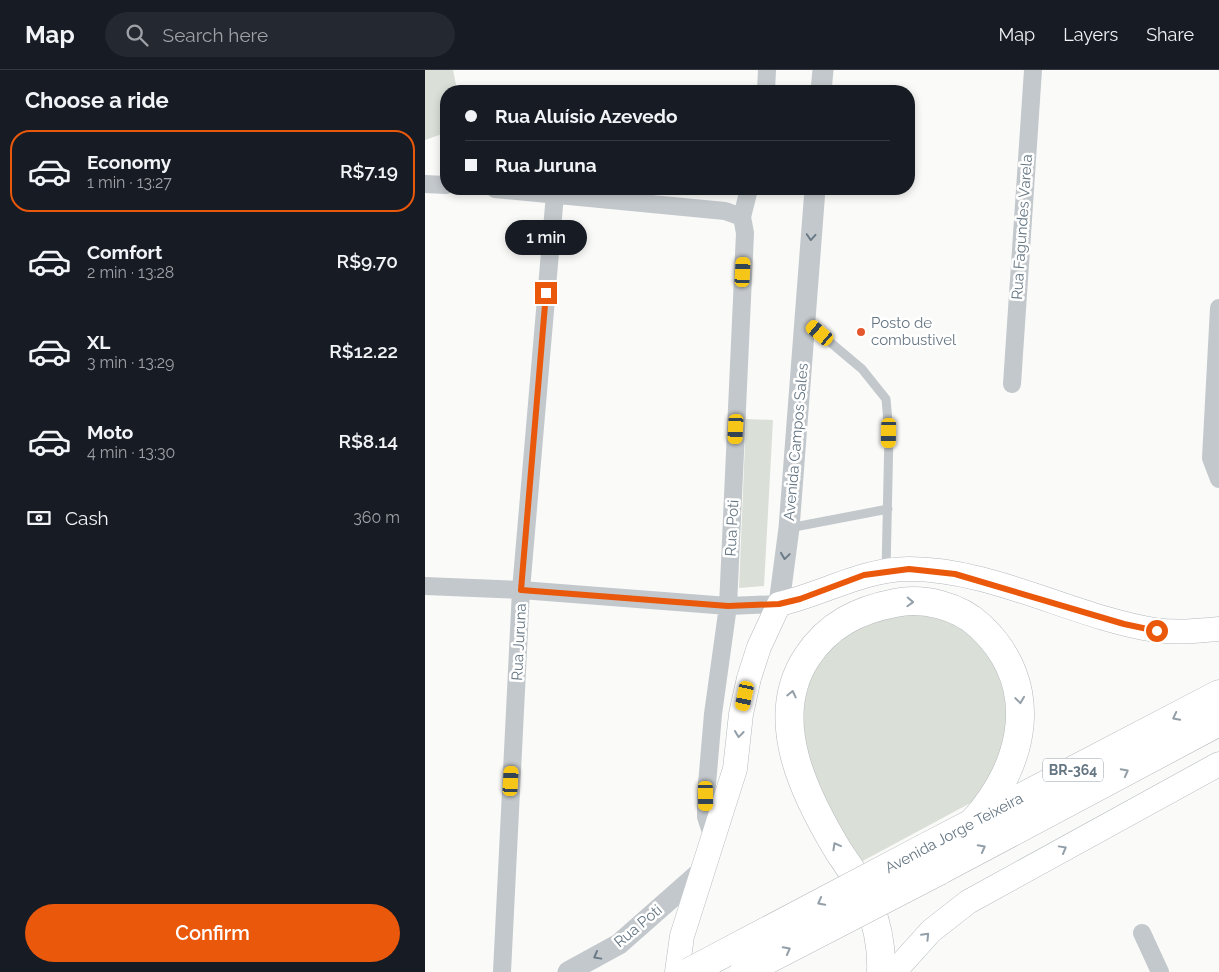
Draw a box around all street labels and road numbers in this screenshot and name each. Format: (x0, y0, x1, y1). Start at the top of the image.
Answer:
street label: Rua Fagundes Varela (1008, 154, 1036, 300)
street label: Avenida Campos Sales (780, 362, 812, 522)
street label: Rua Poti (722, 499, 742, 557)
street label: Rua Juruna (508, 603, 530, 681)
road number: BR-364 (1043, 758, 1103, 782)
street label: Avenida Jorge Teixeira (882, 789, 1026, 877)
street label: Rua Poti (610, 901, 666, 951)

